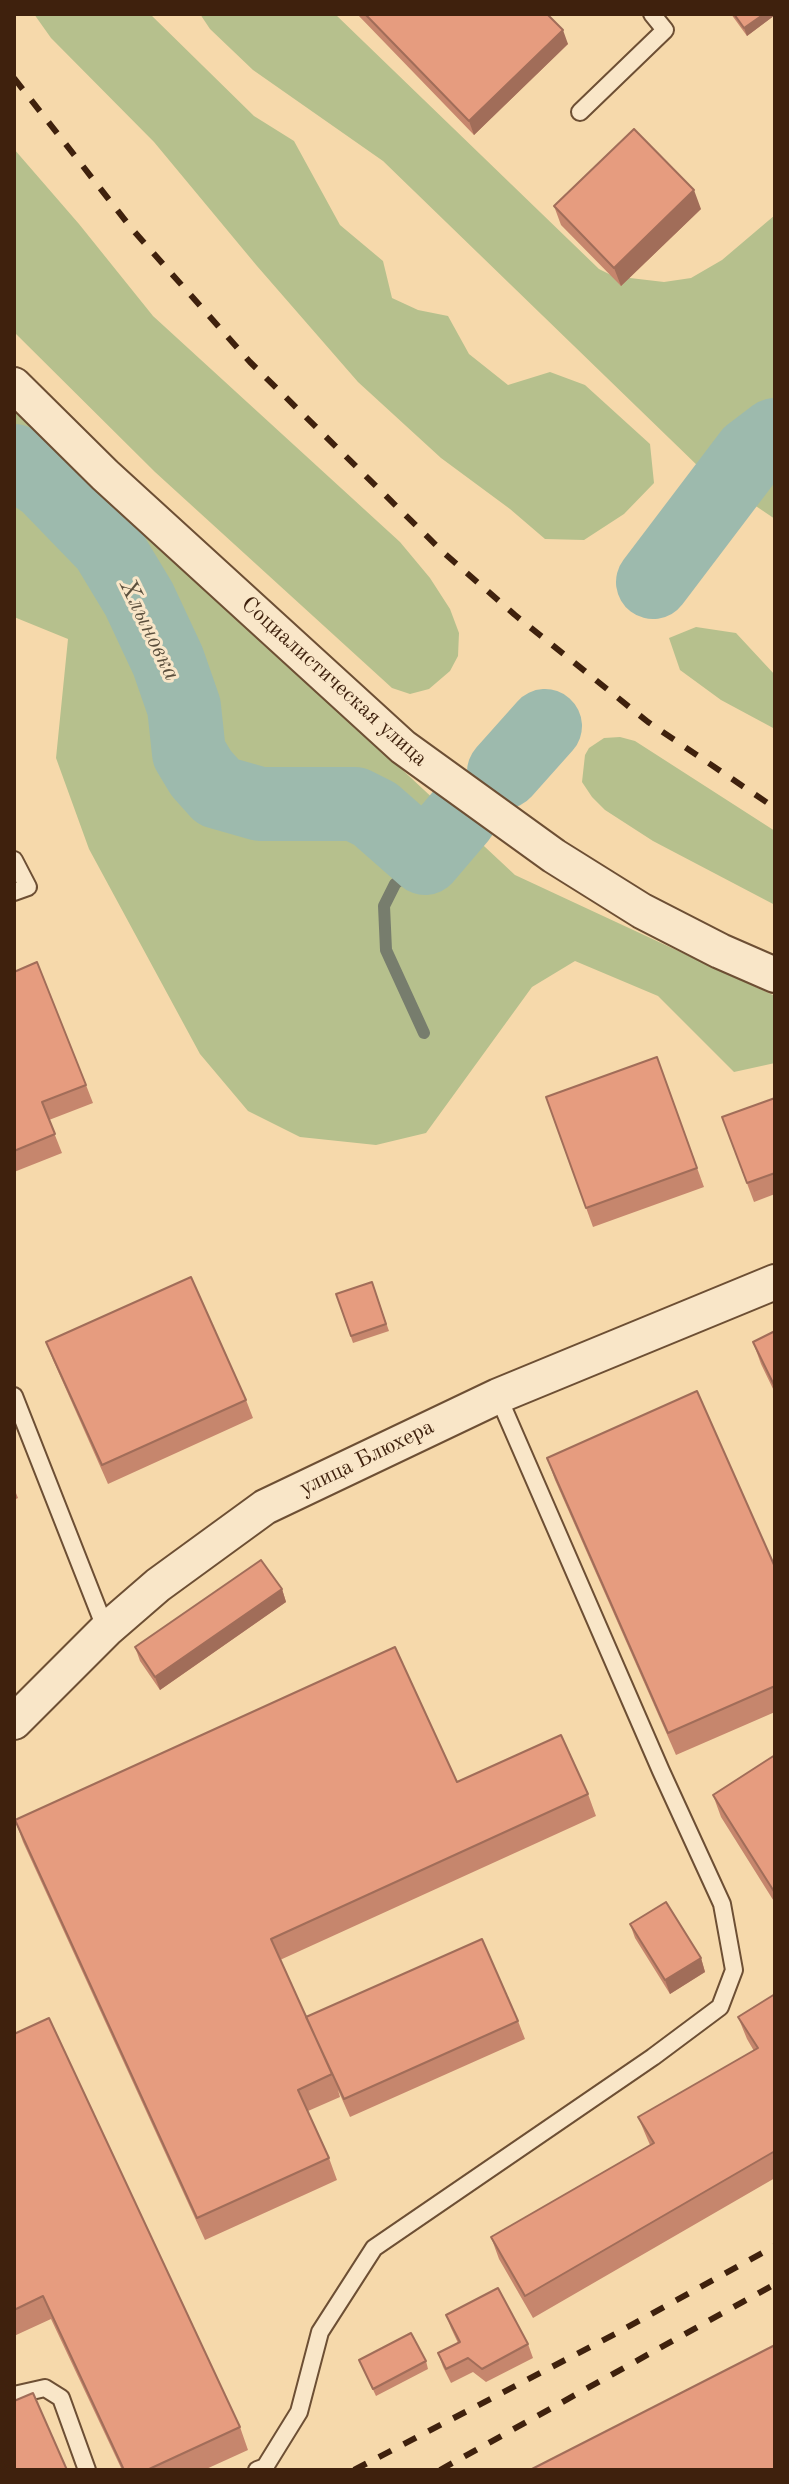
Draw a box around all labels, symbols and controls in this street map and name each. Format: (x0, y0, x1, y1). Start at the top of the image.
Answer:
water label: Хлыновка (112, 574, 186, 686)
street label: Социалистическая улица (235, 591, 433, 773)
street label: улица Блюхера (295, 1414, 439, 1502)

